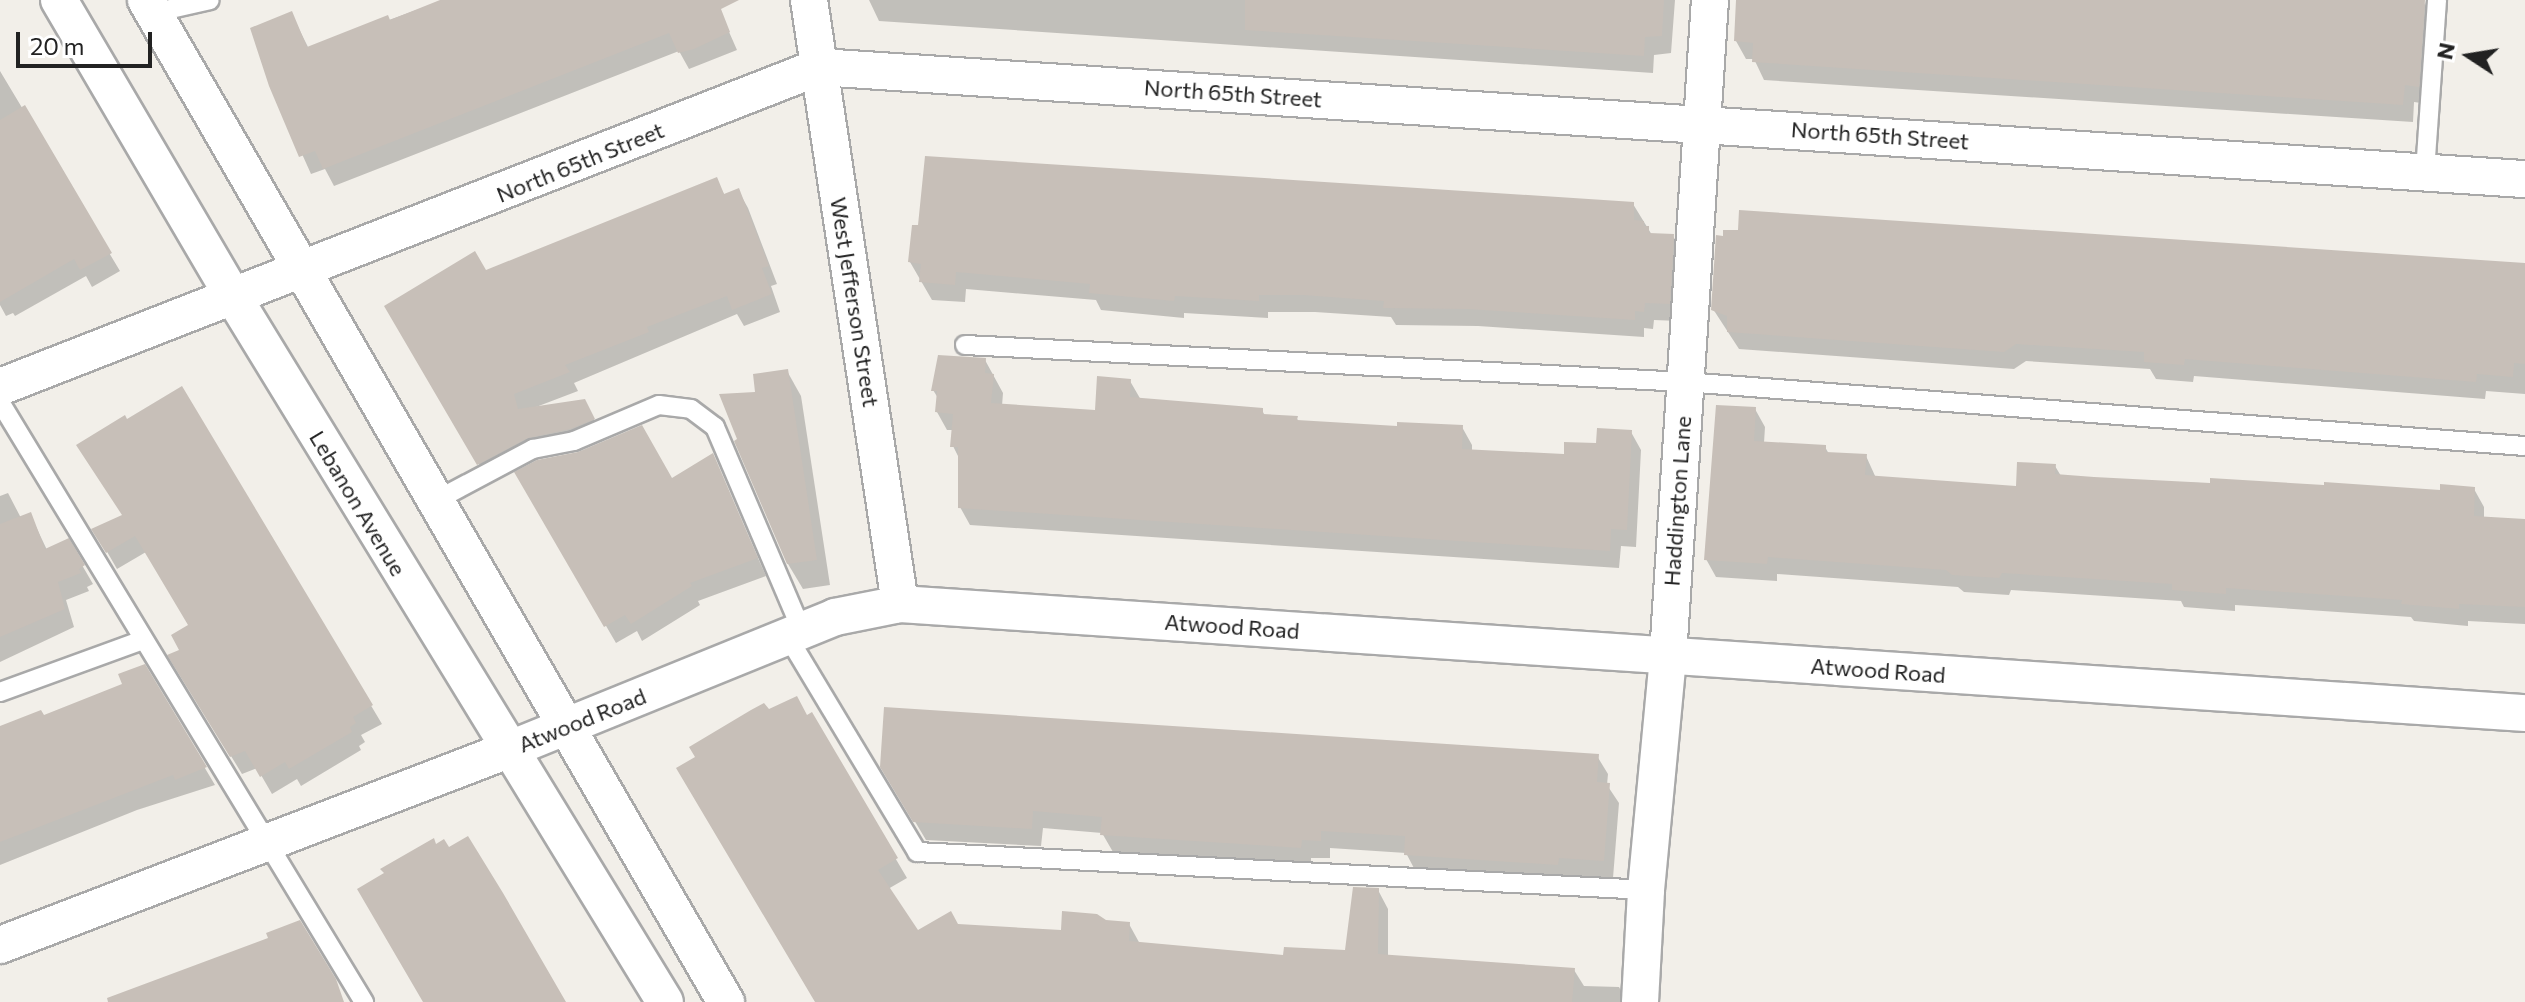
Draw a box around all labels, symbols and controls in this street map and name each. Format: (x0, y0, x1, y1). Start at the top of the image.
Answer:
scale bar (20, 16, 156, 66)
north arrow (2429, 16, 2509, 96)
text: 20 m (30, 31, 84, 60)
text: N (2430, 40, 2460, 62)
street label: North 65th Street (1143, 74, 1323, 112)
street label: North 65th Street (492, 116, 668, 208)
street label: North 65th Street (1790, 116, 1970, 154)
street label: West Jefferson Street (825, 195, 885, 409)
street label: Haddington Lane (1658, 415, 1696, 587)
street label: Lebanon Avenue (304, 426, 412, 580)
street label: Atwood Road (1164, 608, 1300, 644)
street label: Atwood Road (1810, 652, 1946, 688)
street label: Atwood Road (514, 682, 650, 758)

